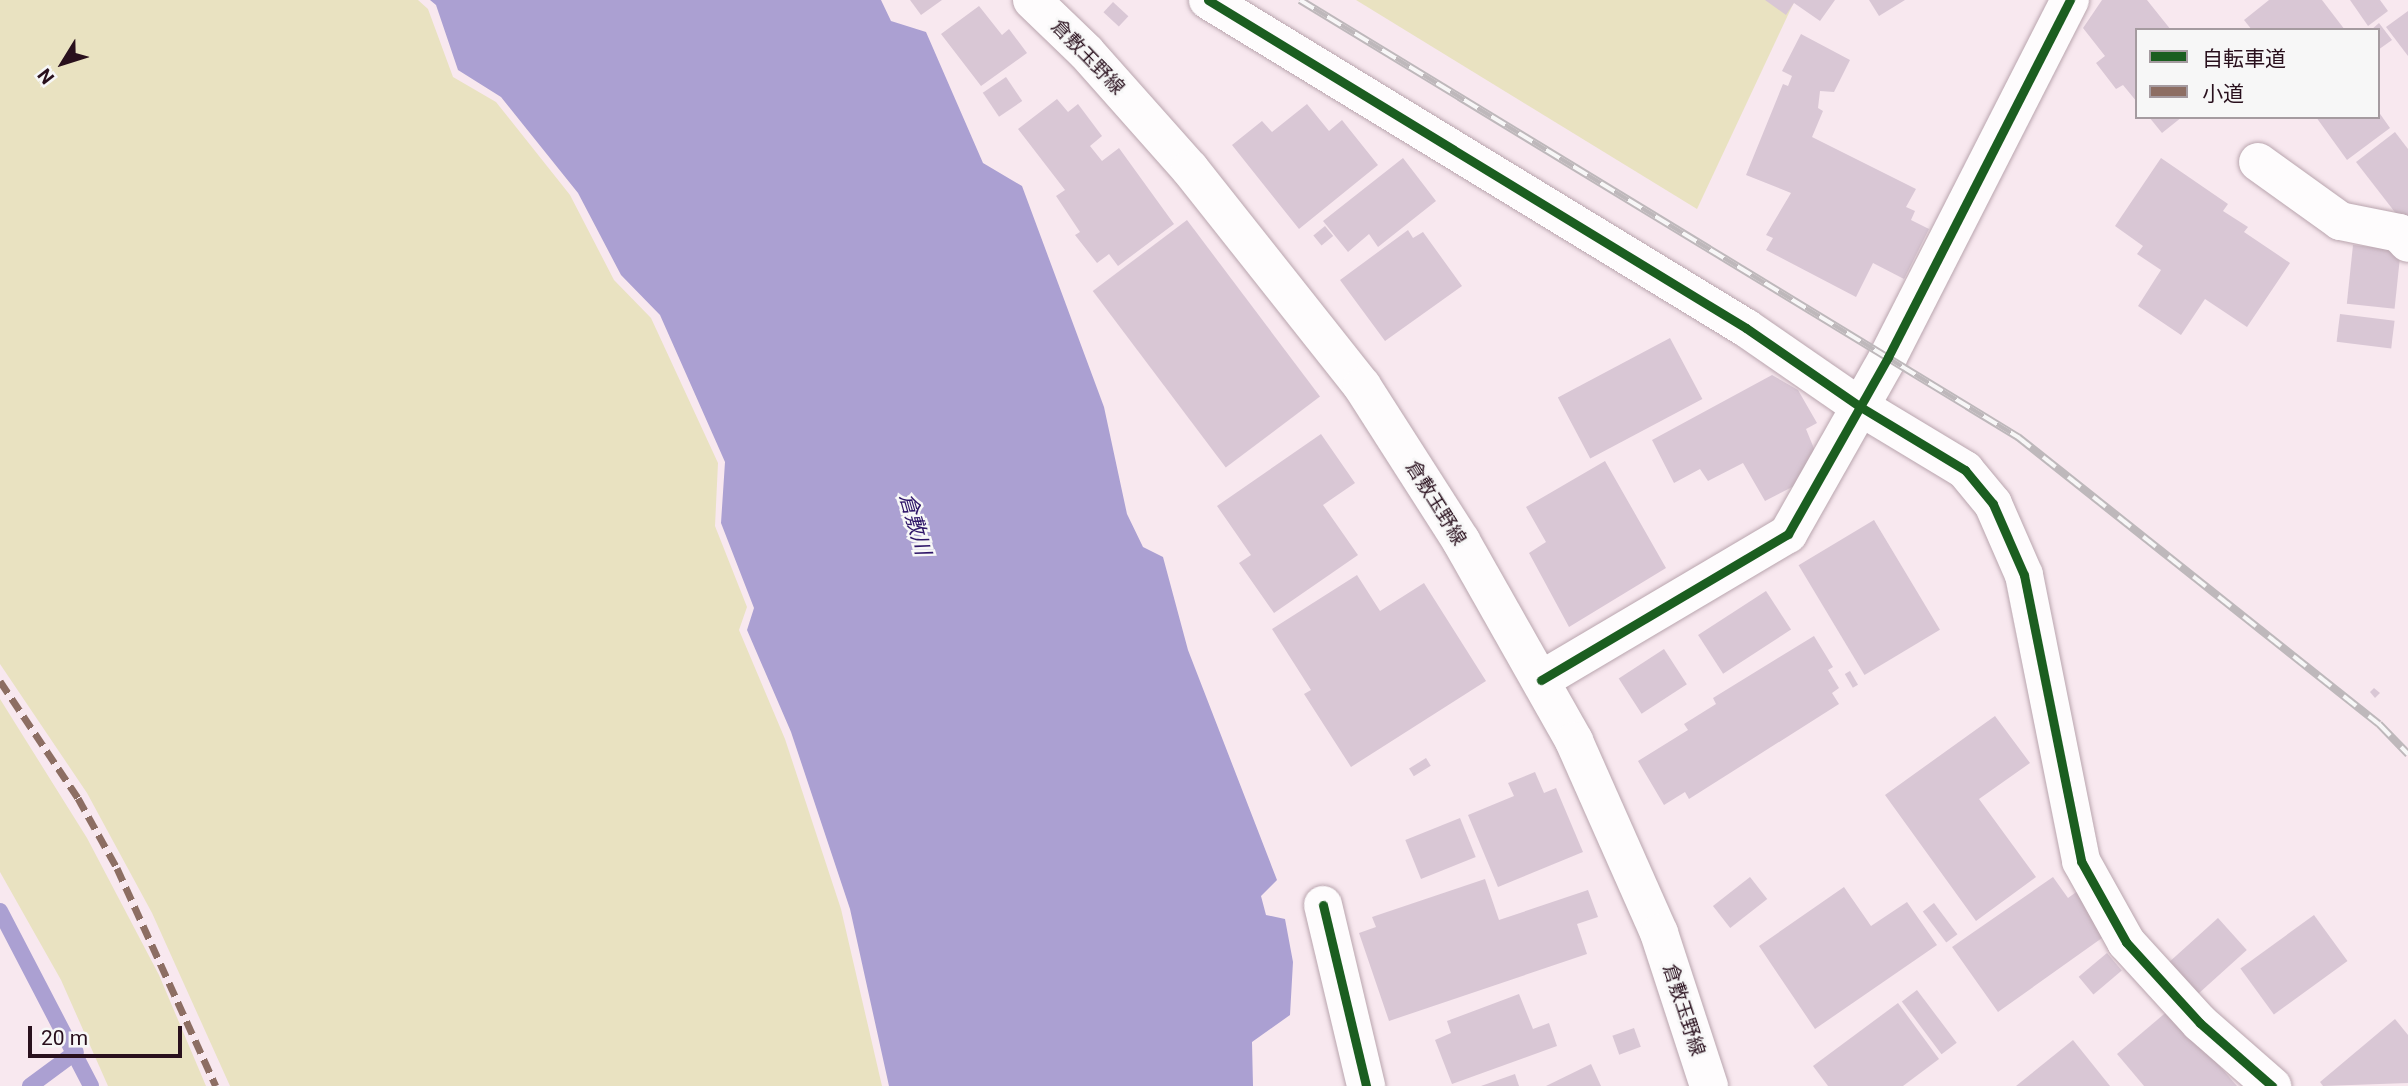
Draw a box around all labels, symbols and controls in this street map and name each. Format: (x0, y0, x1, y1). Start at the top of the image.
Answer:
street label: 倉敷玉野線 (1047, 15, 1129, 99)
north arrow (28, 28, 98, 98)
legend (2135, 28, 2380, 119)
text: 自転車道 (2202, 47, 2286, 71)
text: N (33, 64, 59, 89)
text: 小道 (2202, 82, 2244, 106)
street label: 倉敷玉野線 (1401, 457, 1471, 549)
water label: 倉敷川 (894, 490, 936, 558)
street label: 倉敷玉野線 (1658, 961, 1710, 1059)
scale bar (32, 1012, 186, 1056)
text: 20 m (41, 1026, 88, 1050)

